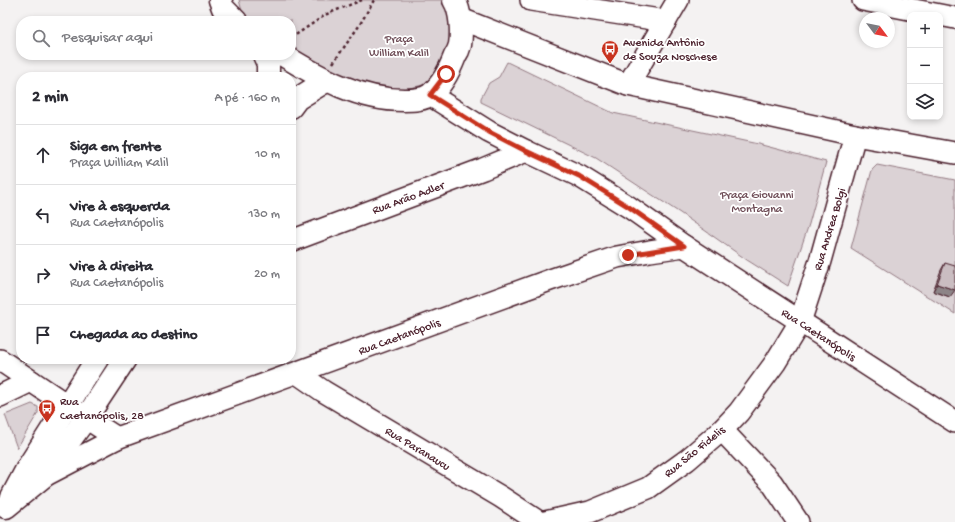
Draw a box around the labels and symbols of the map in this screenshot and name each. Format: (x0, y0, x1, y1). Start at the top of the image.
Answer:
north arrow (859, 12, 895, 48)
park label: Praça William Kalil (369, 33, 429, 61)
place label: Avenida Antônio de Souza Noschese (623, 37, 718, 65)
bus stop icon: Avenida Antônio de Souza Noschese (600, 39, 620, 64)
route start (437, 65, 455, 83)
street label: Rua Arão Adler (371, 179, 448, 218)
street label: Rua Andrea Bolgi (812, 186, 850, 273)
park label: Praça Giovanni Montagna (719, 189, 794, 217)
route end (619, 246, 637, 264)
street label: Rua Caetanópolis (778, 306, 858, 365)
street label: Rua Caetanópolis (357, 316, 443, 359)
place label: Rua Caetanópolis, 28 (60, 396, 144, 424)
bus stop icon: Rua Caetanópolis, 28 (37, 398, 57, 423)
street label: Rua São Fidelis (662, 423, 729, 481)
street label: Rua Paranaucu (382, 425, 452, 475)

